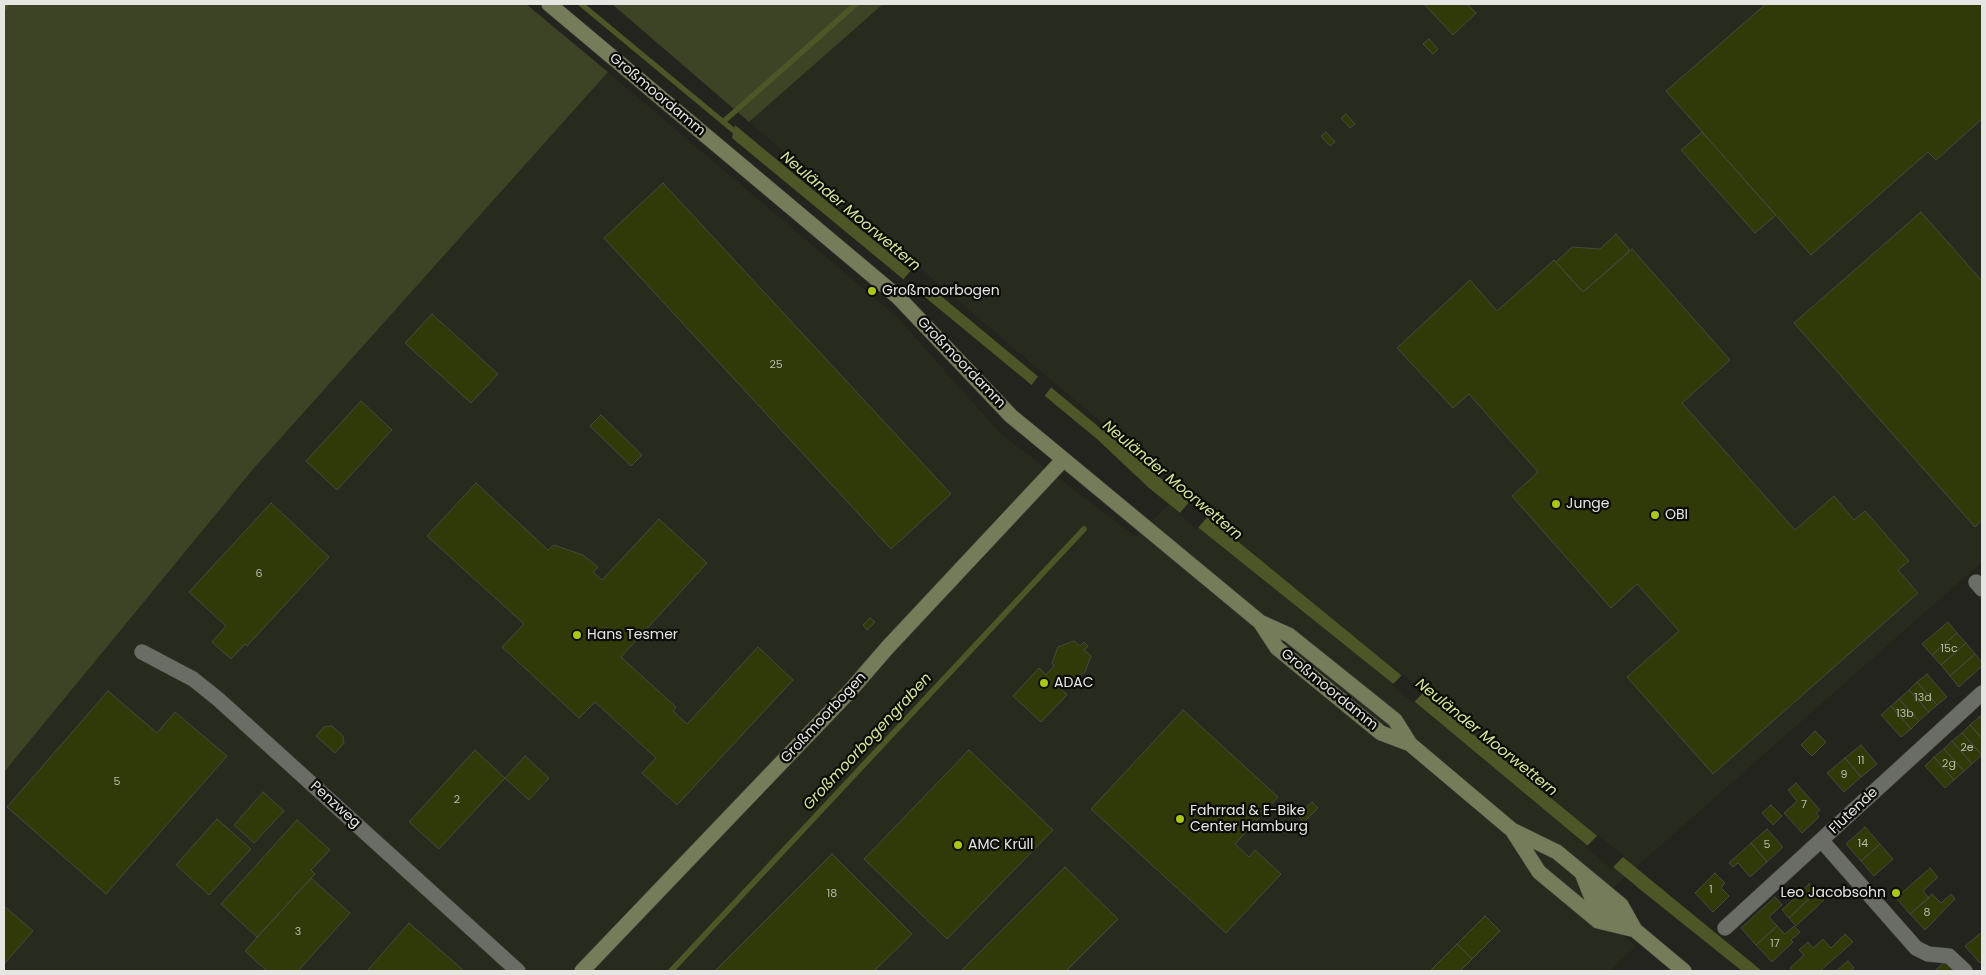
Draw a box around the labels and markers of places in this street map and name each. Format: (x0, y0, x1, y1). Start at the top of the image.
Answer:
place label: Großmoorbogen (882, 283, 1000, 299)
marker: Großmoorbogen (866, 285, 878, 297)
place label: Junge (1566, 496, 1609, 512)
marker: Junge (1550, 498, 1562, 510)
place label: OBI (1665, 507, 1688, 523)
marker: OBI (1649, 509, 1661, 521)
place label: Hans Tesmer (587, 627, 678, 643)
marker: Hans Tesmer (571, 629, 583, 641)
place label: ADAC (1054, 675, 1094, 691)
marker: ADAC (1038, 677, 1050, 689)
place label: Fahrrad & E-Bike Center Hamburg (1190, 803, 1308, 836)
marker: Fahrrad & E-Bike Center Hamburg (1174, 813, 1186, 825)
place label: AMC Krüll (968, 837, 1033, 853)
marker: AMC Krüll (952, 839, 964, 851)
place label: Leo Jacobsohn (1781, 885, 1886, 901)
marker: Leo Jacobsohn (1890, 887, 1902, 899)

